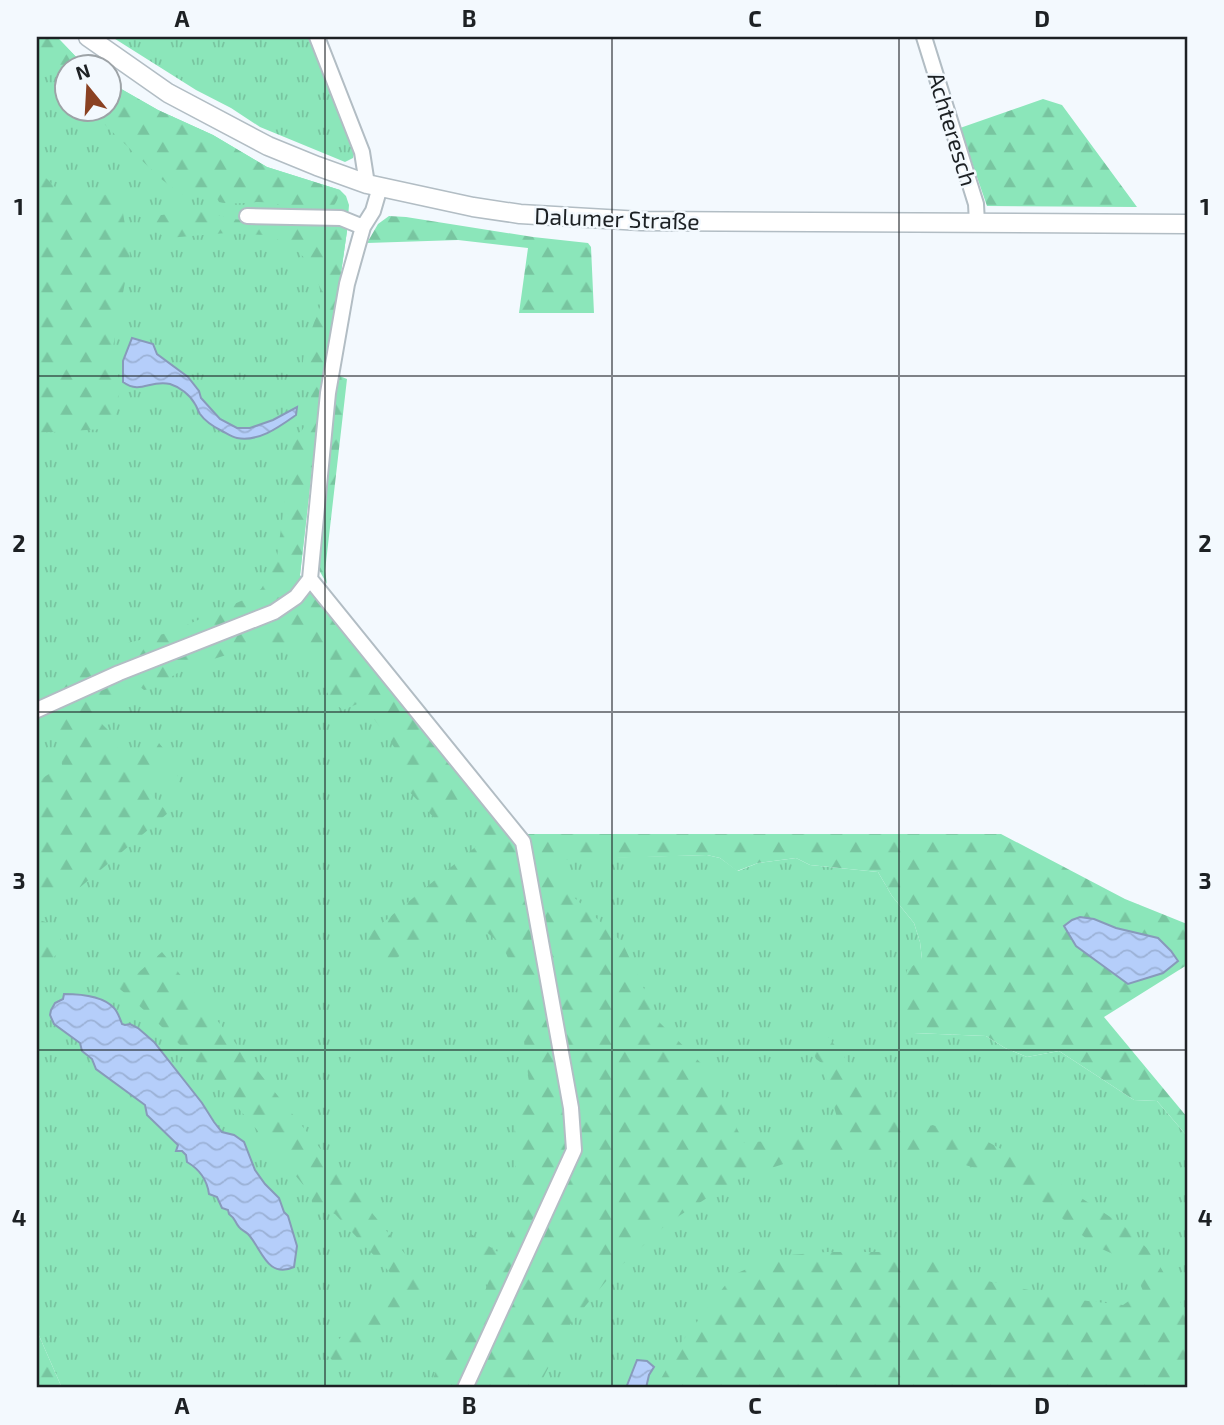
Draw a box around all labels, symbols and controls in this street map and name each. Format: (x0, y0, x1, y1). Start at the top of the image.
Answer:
text: A (174, 4, 190, 32)
text: B (462, 4, 476, 32)
text: C (748, 4, 762, 32)
text: D (1034, 4, 1050, 32)
north arrow (52, 52, 122, 122)
text: N (73, 58, 93, 84)
street label: Achteresch (922, 69, 984, 189)
text: 1 (14, 192, 24, 220)
text: 1 (1200, 192, 1210, 220)
street label: Dalumer Straße (534, 201, 700, 235)
text: 2 (12, 529, 26, 557)
text: 2 (1198, 529, 1212, 557)
text: 3 (12, 866, 26, 894)
text: 3 (1198, 866, 1212, 894)
text: 4 (12, 1203, 26, 1231)
text: 4 (1198, 1203, 1212, 1231)
text: A (174, 1391, 190, 1419)
text: B (462, 1391, 476, 1419)
text: C (748, 1391, 762, 1419)
text: D (1034, 1391, 1050, 1419)

